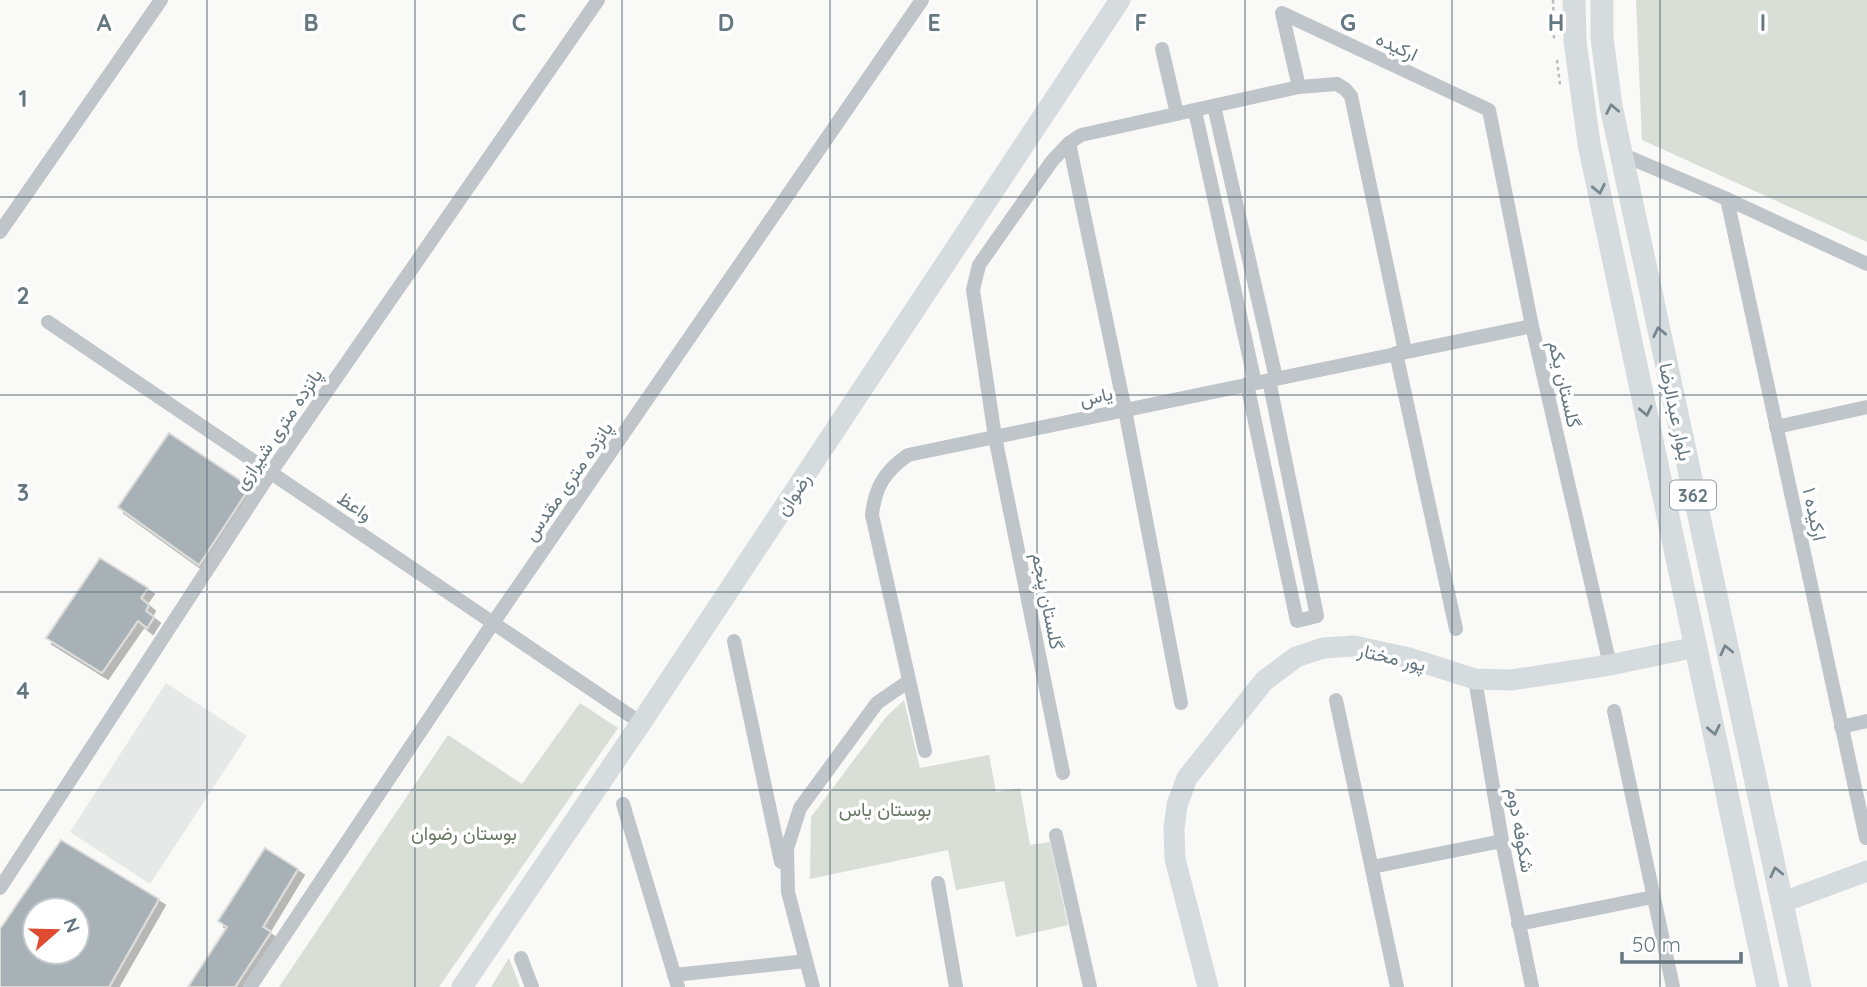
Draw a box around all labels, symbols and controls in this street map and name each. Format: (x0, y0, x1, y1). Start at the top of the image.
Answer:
text: A (97, 8, 112, 37)
text: B (303, 8, 319, 37)
text: C (512, 8, 526, 37)
text: D (718, 8, 734, 37)
text: E (927, 8, 941, 37)
text: F (1135, 8, 1147, 37)
text: G (1340, 8, 1356, 37)
text: H (1548, 8, 1564, 37)
text: I (1760, 8, 1766, 37)
street label: ارکیده (1372, 26, 1422, 66)
text: 1 (19, 84, 27, 113)
one-way arrow (1605, 103, 1620, 115)
one-way arrow (1590, 183, 1605, 195)
text: 2 (16, 281, 30, 310)
one-way arrow (1652, 326, 1667, 338)
street label: گلستان یکم (1542, 338, 1587, 430)
street label: بلوار عبدالرضا (1654, 361, 1698, 463)
street label: پانزده متری شیرازی (229, 364, 329, 495)
street label: یاس (1077, 381, 1115, 411)
one-way arrow (1638, 405, 1653, 417)
street label: پانزده متری مقدس (518, 417, 620, 546)
street label: رضوان (770, 468, 816, 520)
text: 3 (17, 478, 29, 507)
road number: 362 (1670, 480, 1716, 509)
street label: ارکیده ۱ (1798, 485, 1832, 543)
street label: واعظ (333, 486, 377, 526)
street label: گلستان پنجم (1025, 551, 1069, 652)
street label: پور مختار (1354, 637, 1428, 678)
one-way arrow (1720, 644, 1734, 656)
text: 4 (16, 676, 30, 705)
one-way arrow (1706, 724, 1721, 736)
street label: شکوفه دوم (1501, 786, 1540, 874)
park label: بوستان یاس (839, 797, 931, 821)
park label: بوستان رضوان (411, 821, 517, 845)
one-way arrow (1770, 866, 1784, 878)
north arrow (21, 896, 91, 966)
text: N (58, 915, 86, 936)
scale bar (1622, 920, 1741, 964)
text: 50 m (1632, 931, 1681, 957)

